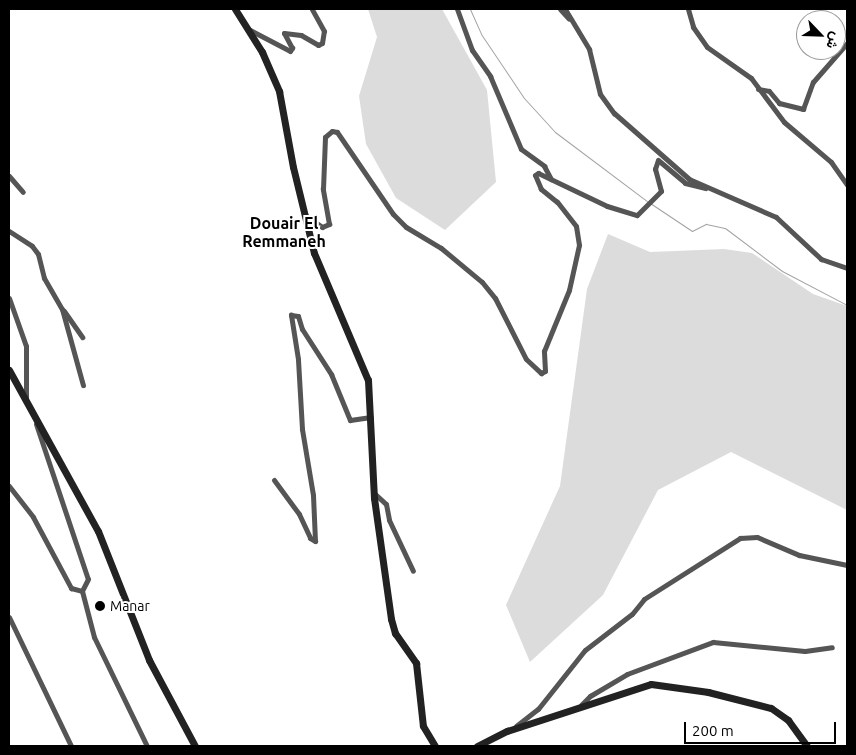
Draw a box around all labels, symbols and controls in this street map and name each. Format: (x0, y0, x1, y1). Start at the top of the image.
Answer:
north arrow (796, 10, 846, 60)
text: ش (823, 30, 845, 52)
district label: Douair El Remmaneh (242, 213, 326, 251)
place label: Manar (110, 598, 150, 614)
marker: Manar (94, 600, 106, 612)
scale bar (686, 712, 838, 744)
text: 200 m (692, 722, 734, 739)

